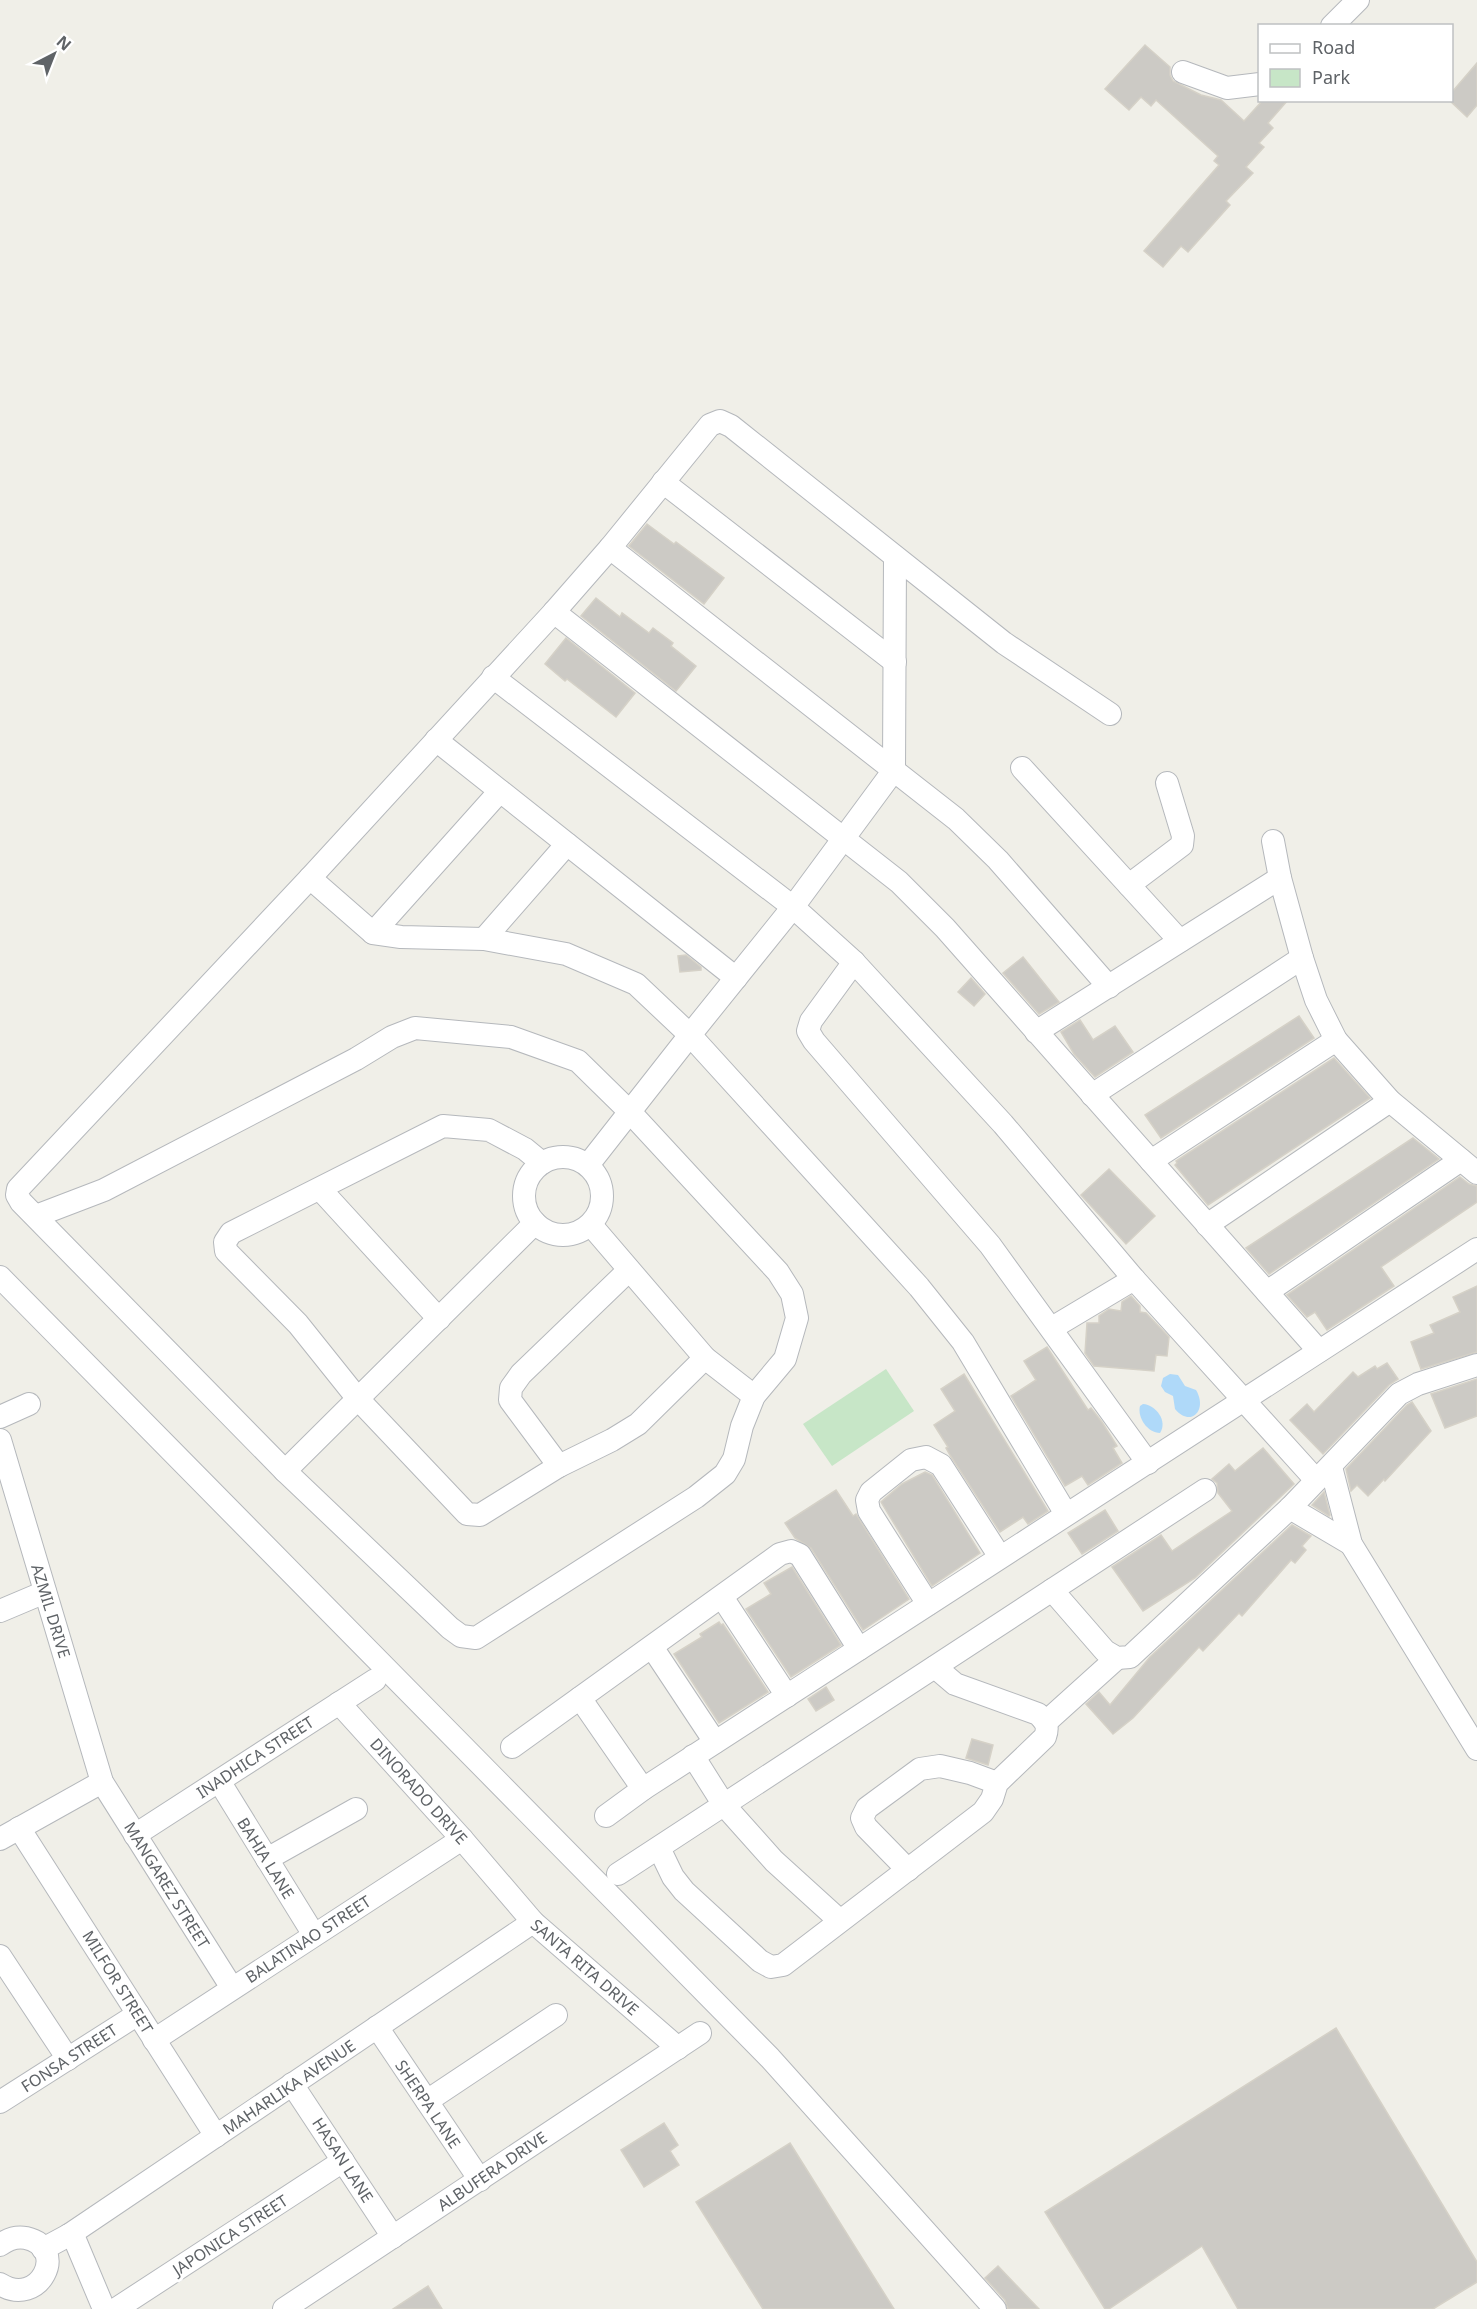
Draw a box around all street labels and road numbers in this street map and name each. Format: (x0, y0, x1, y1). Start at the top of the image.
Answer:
street label: AZMIL DRIVE (26, 1561, 76, 1661)
street label: INADHICA STREET (192, 1711, 318, 1803)
street label: DINORADO DRIVE (365, 1733, 473, 1849)
street label: BAHIA LANE (232, 1813, 300, 1903)
street label: MANGAREZ STREET (119, 1818, 215, 1953)
street label: BALATINAO STREET (241, 1890, 375, 1988)
street label: SANTA RITA DRIVE (526, 1914, 644, 2020)
street label: MILFOR STREET (78, 1926, 159, 2038)
street label: FONSA STREET (17, 2019, 121, 2097)
street label: MAHARLIKA AVENUE (218, 2034, 360, 2140)
street label: SHERPA LANE (390, 2055, 466, 2153)
street label: HASAN LANE (307, 2113, 379, 2207)
street label: ALBUFERA DRIVE (433, 2126, 551, 2216)
street label: JAPONICA STREET (166, 2189, 292, 2282)

